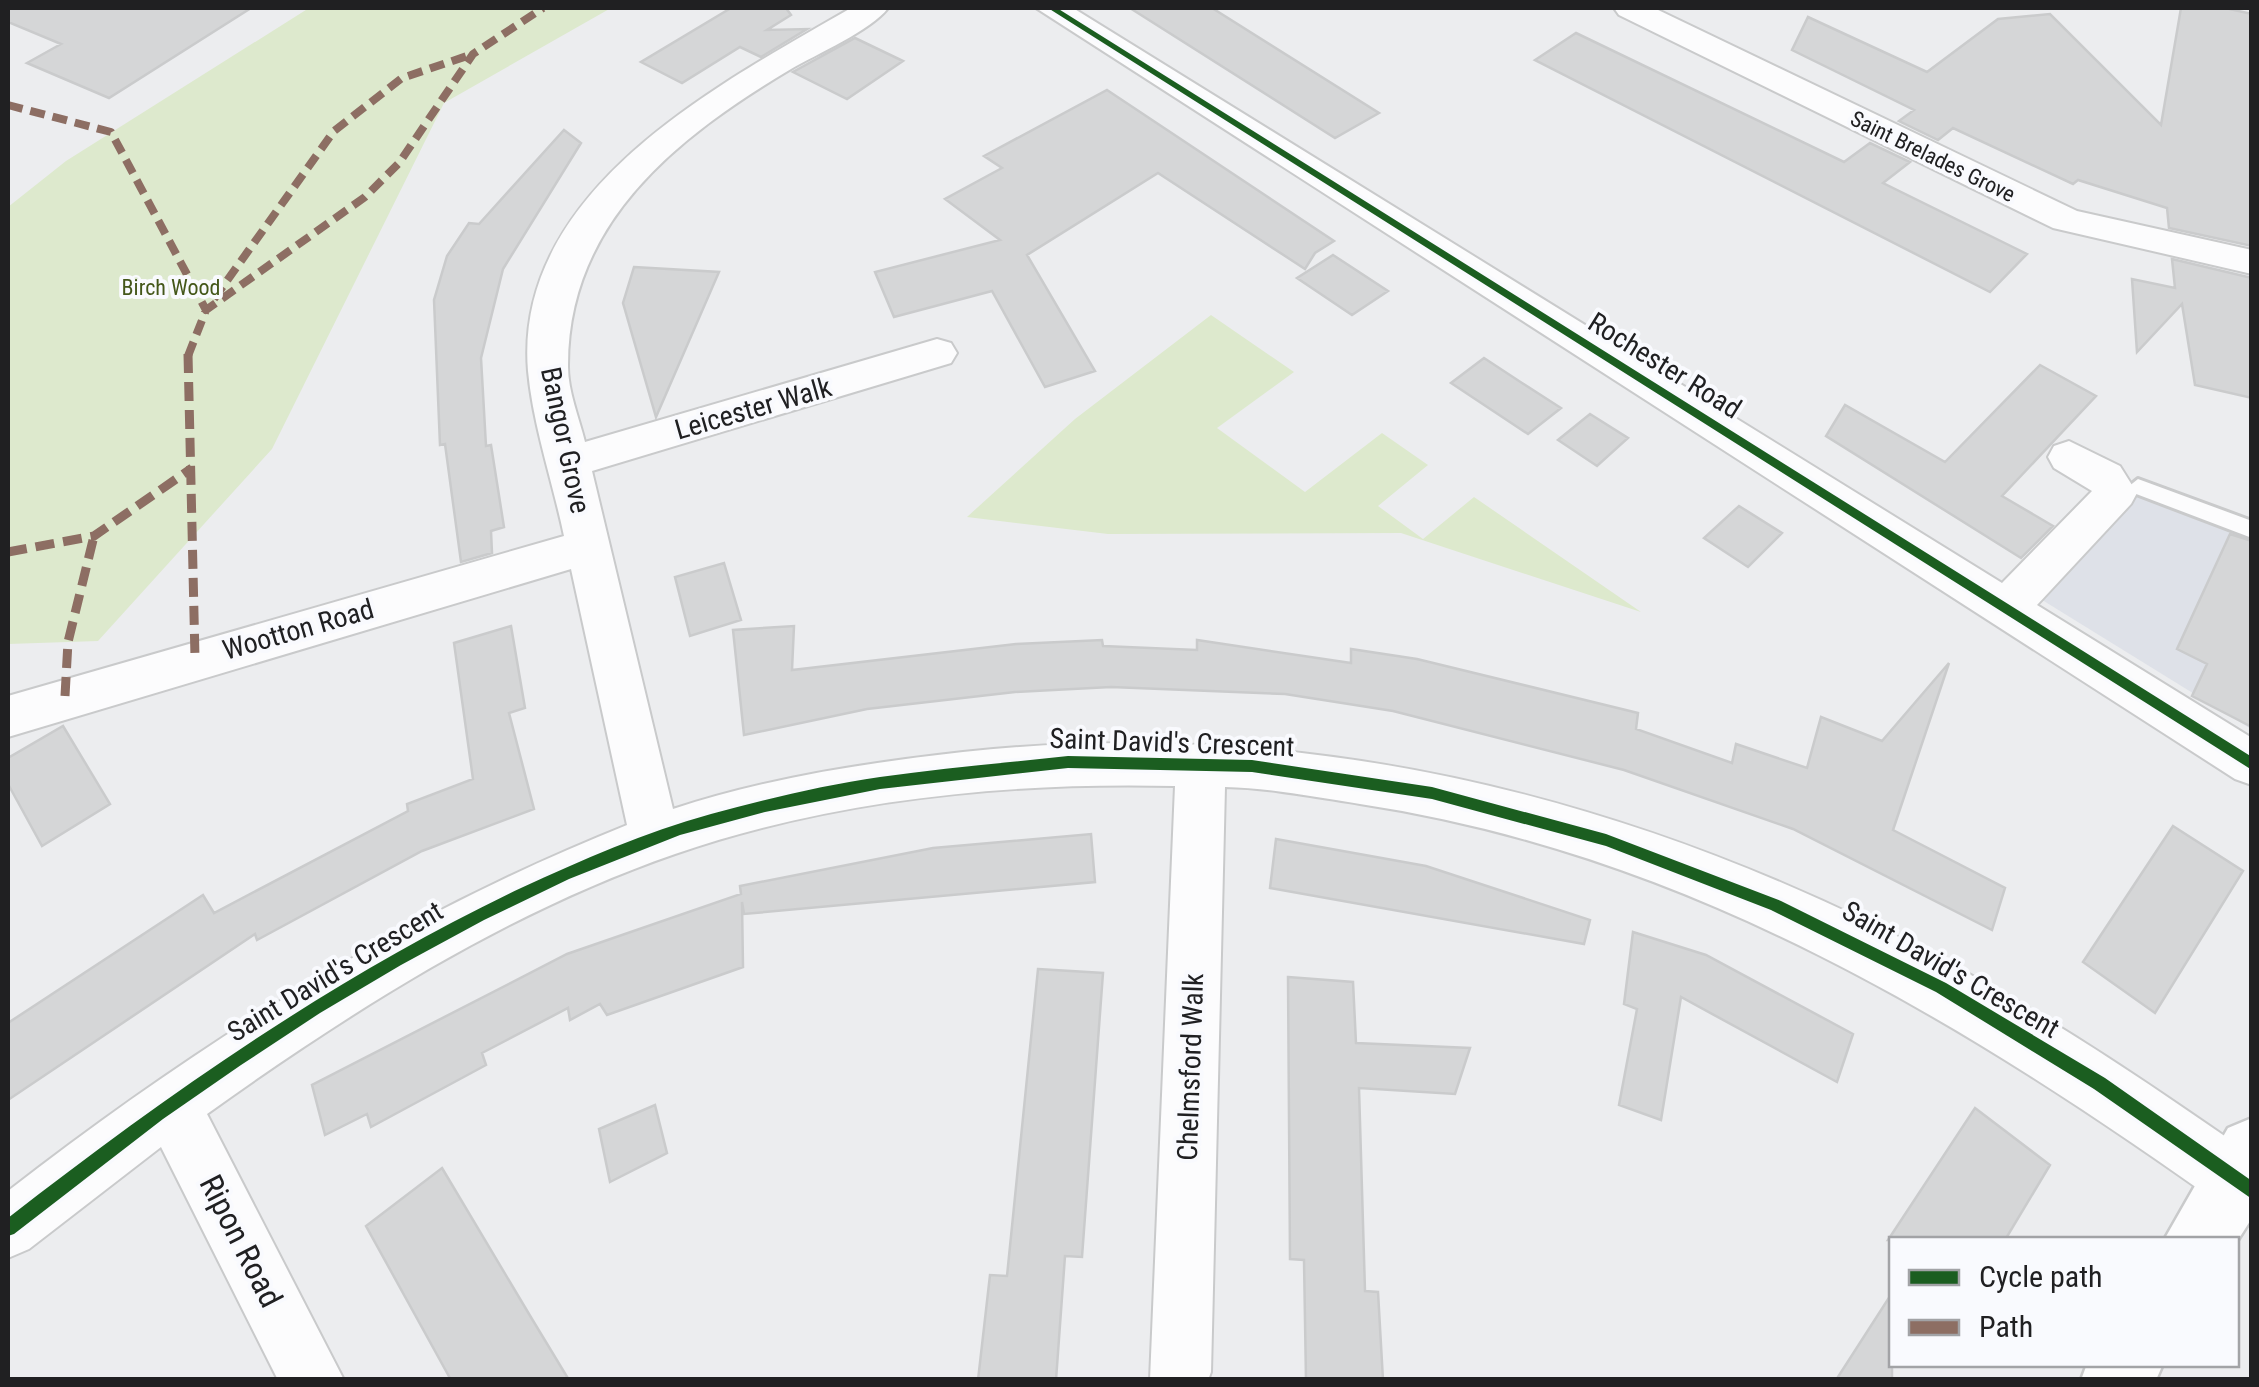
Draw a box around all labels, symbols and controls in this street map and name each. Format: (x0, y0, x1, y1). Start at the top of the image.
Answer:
street label: Saint Brelades Grove (1846, 106, 2019, 207)
park label: Birch Wood (122, 275, 220, 300)
street label: Rochester Road (1582, 305, 1747, 425)
street label: Bangor Grove (534, 364, 597, 516)
street label: Leicester Walk (671, 370, 836, 447)
street label: Wootton Road (219, 592, 377, 667)
street label: Saint David's Crescent (1049, 722, 1295, 763)
street label: Saint David's Crescent (222, 894, 449, 1049)
street label: Saint David's Crescent (1836, 894, 2065, 1045)
street label: Chelmsford Walk (1171, 972, 1210, 1161)
street label: Ripon Road (192, 1169, 290, 1313)
legend (1889, 1237, 2239, 1367)
text: Cycle path (1979, 1259, 2103, 1294)
text: Path (1979, 1309, 2033, 1344)

